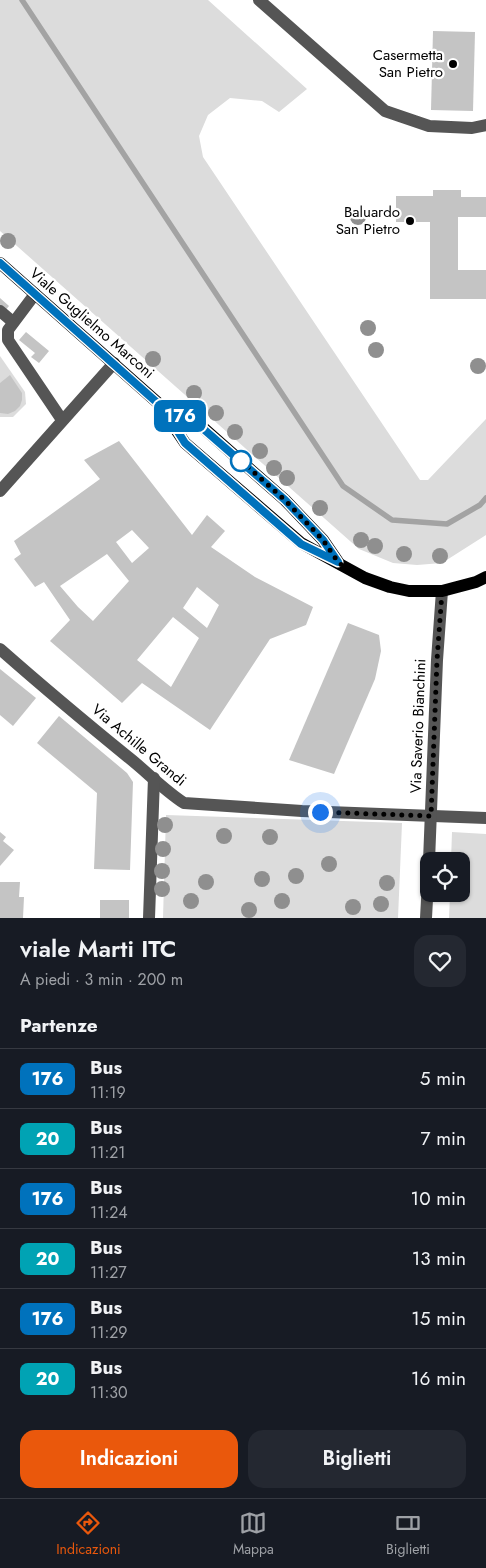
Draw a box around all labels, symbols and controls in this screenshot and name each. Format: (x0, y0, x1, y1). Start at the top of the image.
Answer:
place label: Casermetta San Pietro (373, 44, 443, 83)
marker: Casermetta San Pietro (447, 58, 459, 70)
place label: Baluardo San Pietro (336, 201, 400, 240)
marker: Baluardo San Pietro (404, 215, 416, 227)
street label: Viale Guglielmo Marconi (25, 263, 159, 383)
line badge: 176 (151, 400, 209, 432)
text: 176 (164, 403, 196, 429)
unlabelled marker (230, 450, 252, 472)
street label: Via Saverio Bianchini (405, 658, 431, 794)
street label: Via Achille Grandi (87, 699, 191, 791)
your location (308, 800, 333, 825)
map controls (420, 852, 470, 902)
button: locate (420, 852, 470, 902)
text: viale Marti ITC (20, 931, 176, 966)
button: heart (414, 935, 466, 987)
text: A piedi · 3 min · 200 m (20, 968, 183, 991)
text: Partenze (20, 1012, 98, 1039)
text: Bus (90, 1054, 122, 1081)
text: 5 min (420, 1065, 466, 1092)
text: 176 (31, 1066, 64, 1092)
text: 11:19 (90, 1081, 126, 1104)
text: Bus (90, 1114, 122, 1141)
text: 7 min (421, 1125, 466, 1152)
text: 20 (36, 1126, 59, 1152)
text: 11:21 (90, 1141, 126, 1164)
text: Bus (90, 1174, 122, 1201)
text: 10 min (411, 1185, 466, 1212)
text: 176 (31, 1186, 64, 1212)
text: 11:24 (90, 1201, 128, 1224)
text: Bus (90, 1234, 122, 1261)
text: 13 min (412, 1245, 466, 1272)
text: 20 (36, 1246, 59, 1272)
text: 11:27 (90, 1261, 127, 1284)
text: Bus (90, 1294, 122, 1321)
text: 15 min (411, 1305, 466, 1332)
text: 176 (31, 1306, 64, 1332)
text: 11:29 (90, 1321, 128, 1344)
text: Bus (90, 1354, 122, 1381)
text: 16 min (411, 1365, 466, 1392)
text: 20 (36, 1366, 59, 1392)
text: 11:30 (90, 1381, 128, 1404)
button: Indicazioni (20, 1430, 238, 1488)
button: Biglietti (248, 1430, 466, 1488)
tab: Indicazioni (56, 1509, 121, 1559)
tab: Mappa (233, 1509, 274, 1559)
tab: Biglietti (386, 1509, 430, 1559)

